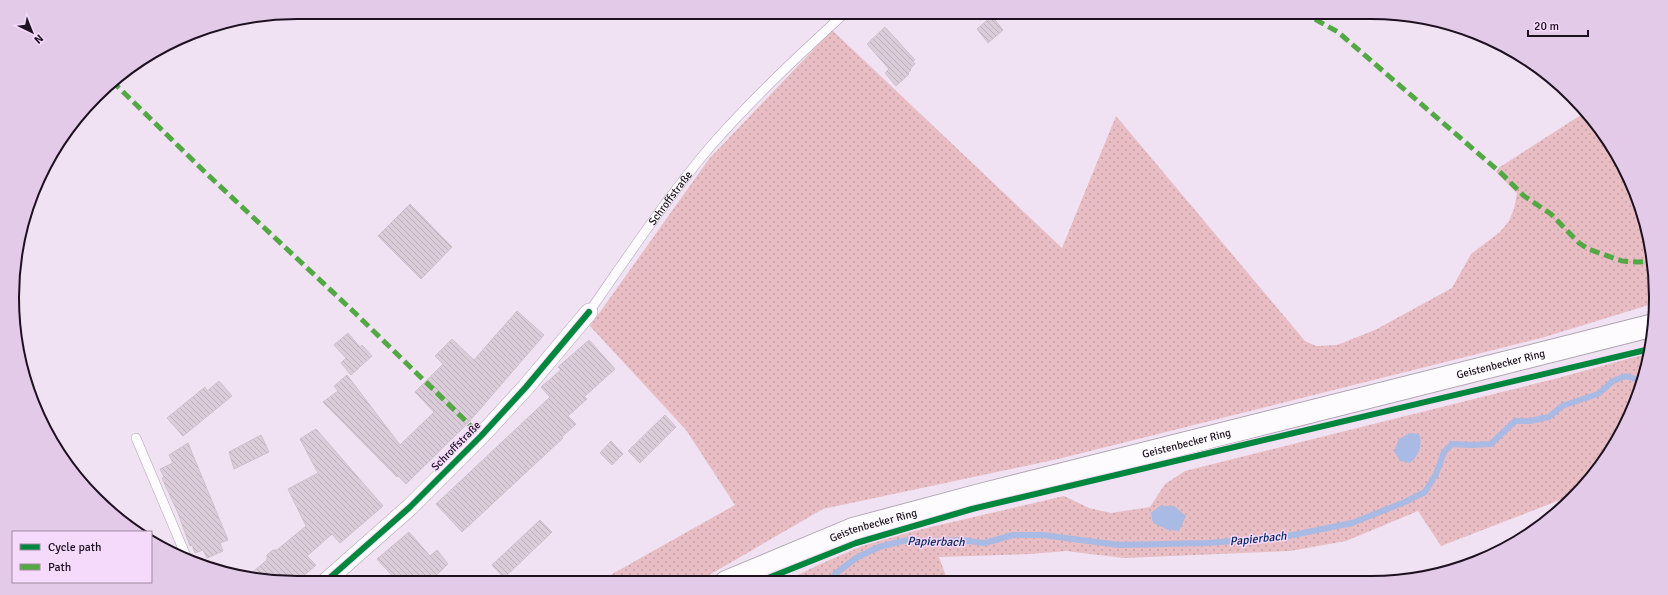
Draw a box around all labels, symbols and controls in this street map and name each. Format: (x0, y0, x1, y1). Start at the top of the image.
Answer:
north arrow (12, 12, 52, 52)
scale bar (1528, 12, 1588, 38)
text: 20 m (1534, 19, 1559, 34)
text: N (31, 32, 46, 46)
street label: Schroffstraße (645, 168, 695, 227)
street label: Geistenbecker Ring (1455, 346, 1546, 381)
street label: Schroffstraße (429, 419, 483, 473)
street label: Geistenbecker Ring (1141, 425, 1232, 460)
street label: Geistenbecker Ring (827, 506, 918, 545)
water label: Papierbach (1229, 529, 1288, 549)
legend (12, 531, 152, 583)
water label: Papierbach (907, 534, 965, 550)
text: Cycle path (48, 540, 101, 555)
text: Path (48, 560, 71, 575)

